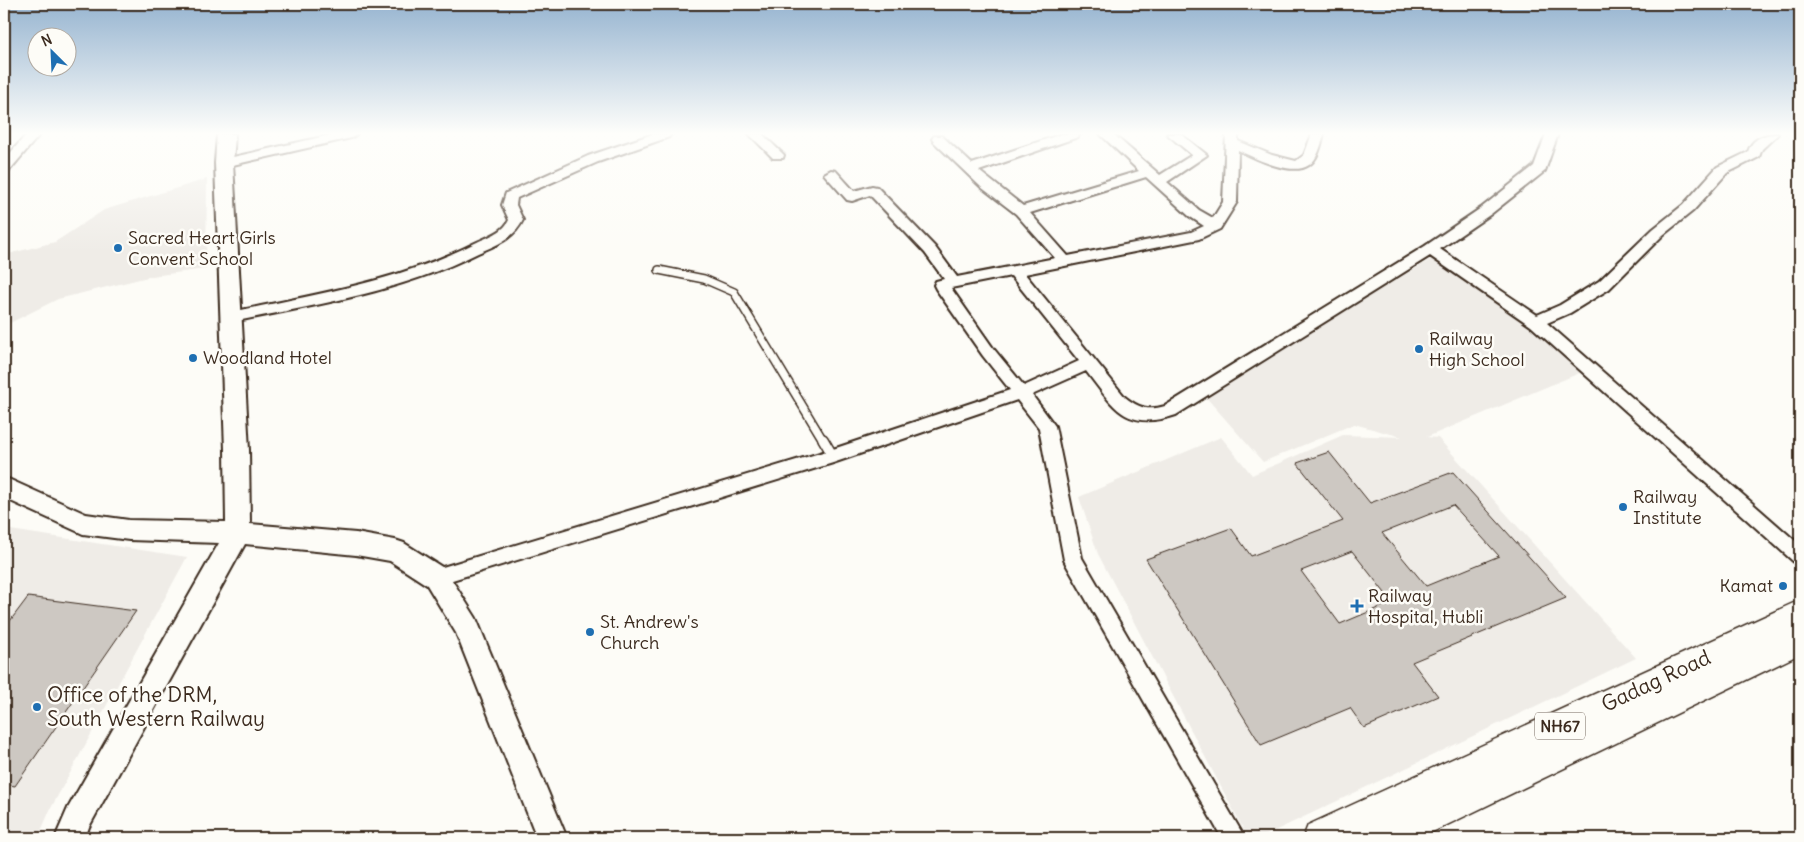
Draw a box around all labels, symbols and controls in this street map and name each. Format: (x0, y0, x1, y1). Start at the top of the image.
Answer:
north arrow (28, 28, 78, 78)
text: N (39, 30, 55, 50)
place label: Sacred Heart Girls Convent School (128, 226, 276, 270)
marker: Sacred Heart Girls Convent School (112, 242, 124, 254)
place label: Railway High School (1429, 327, 1525, 371)
marker: Railway High School (1413, 343, 1425, 355)
place label: Woodland Hotel (203, 346, 332, 369)
marker: Woodland Hotel (187, 352, 199, 364)
place label: Railway Institute (1633, 485, 1702, 529)
marker: Railway Institute (1617, 501, 1629, 513)
place label: Kamat (1720, 574, 1773, 597)
marker: Kamat (1777, 580, 1789, 592)
place label: Railway Hospital, Hubli (1368, 584, 1483, 628)
marker: Railway Hospital, Hubli (1350, 599, 1364, 613)
place label: St. Andrew's Church (600, 610, 699, 654)
marker: St. Andrew's Church (584, 626, 596, 638)
street label: Gadag Road (1597, 644, 1715, 718)
place label: Office of the DRM, South Western Railway (47, 681, 265, 732)
marker: Office of the DRM, South Western Railway (31, 701, 43, 713)
road number: NH67 (1535, 712, 1585, 739)

